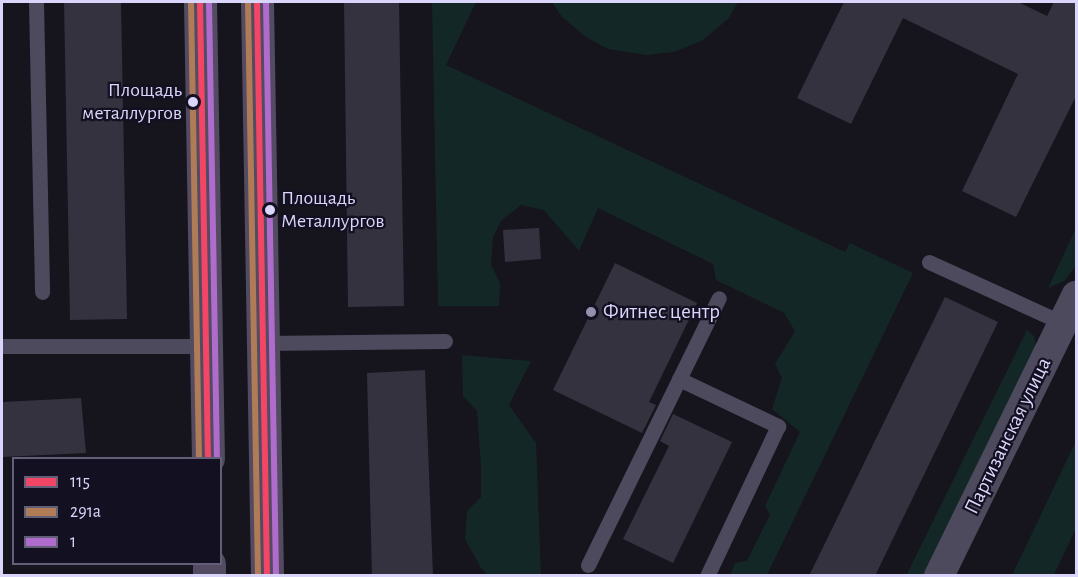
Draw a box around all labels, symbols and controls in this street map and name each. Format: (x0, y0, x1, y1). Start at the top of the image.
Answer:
place label: Площадь металлургов (82, 78, 182, 125)
marker: Площадь металлургов (187, 96, 199, 108)
place label: Площадь Металлургов (281, 186, 385, 233)
marker: Площадь Металлургов (264, 204, 276, 216)
place label: Фитнес центр (603, 299, 720, 325)
marker: Фитнес центр (584, 305, 598, 319)
street label: Партизанская улица (959, 353, 1057, 519)
legend (12, 457, 222, 565)
text: 115 (70, 473, 90, 491)
text: 291а (70, 503, 101, 521)
text: 1 (70, 533, 76, 551)

